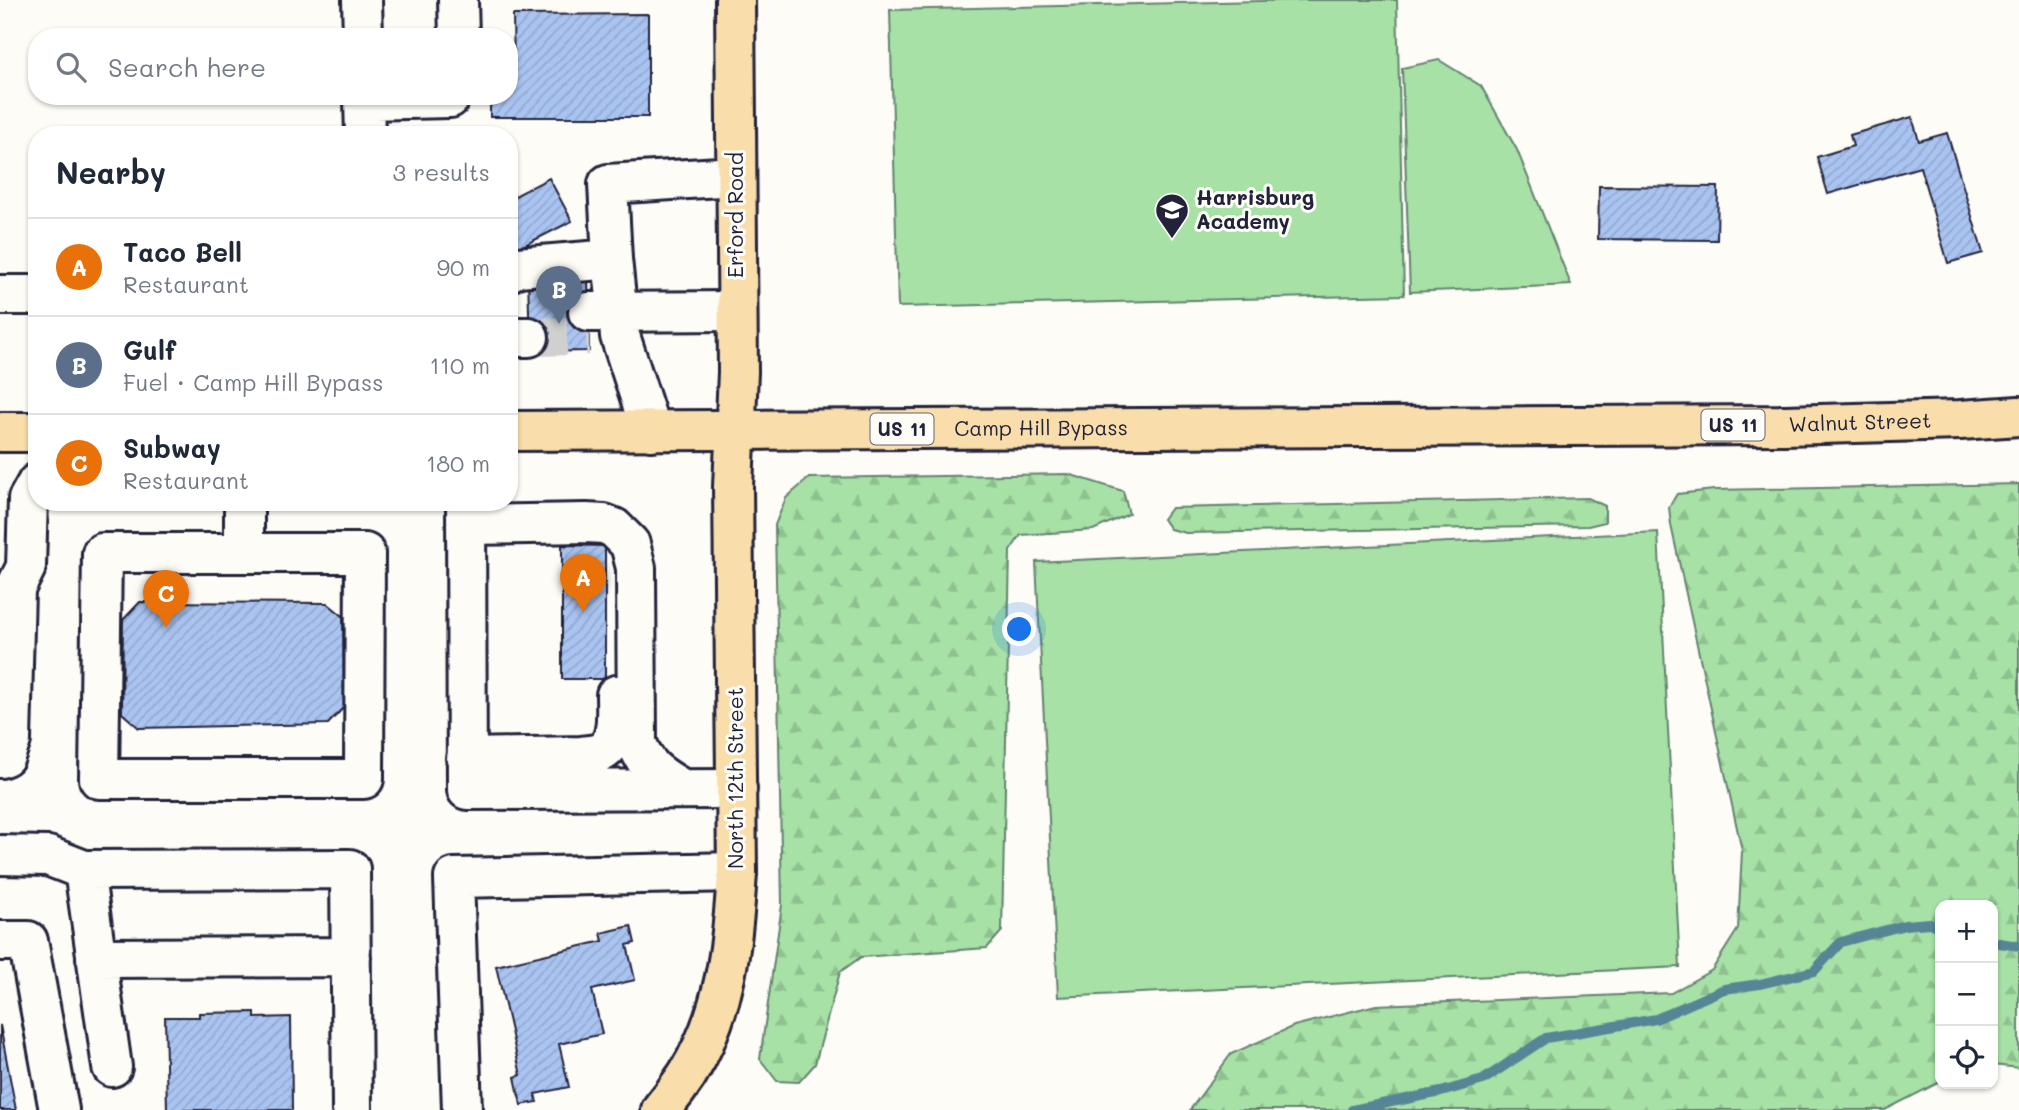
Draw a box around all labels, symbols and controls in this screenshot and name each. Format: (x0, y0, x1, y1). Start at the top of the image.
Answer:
search box (28, 28, 518, 105)
icon: search (52, 48, 90, 86)
text: Search here (108, 50, 266, 84)
text: Nearby (56, 152, 166, 192)
street label: Erford Road (721, 152, 748, 278)
text: 3 results (393, 157, 490, 187)
place label: Harrisburg Academy (1196, 183, 1314, 235)
school or university icon: Harrisburg Academy (1153, 191, 1191, 240)
text: Taco Bell (123, 235, 242, 269)
text: A (71, 252, 87, 282)
text: 90 m (437, 252, 490, 282)
pin: B (536, 266, 582, 324)
text: Restaurant (123, 269, 249, 299)
text: Gulf (123, 333, 176, 367)
text: B (71, 350, 87, 380)
text: 110 m (430, 350, 490, 380)
text: Fuel · Camp Hill Bypass (123, 367, 383, 397)
street label: Walnut Street (1788, 406, 1932, 437)
road number: US 11 (1702, 410, 1764, 440)
street label: Camp Hill Bypass (954, 413, 1128, 441)
road number: US 11 (870, 414, 934, 444)
text: Subway (123, 431, 221, 465)
text: C (70, 448, 88, 478)
text: 180 m (426, 448, 490, 478)
text: Restaurant (123, 465, 249, 495)
pin: A (560, 554, 606, 612)
pin: C (143, 570, 189, 628)
your location (1002, 612, 1036, 646)
street label: North 12th Street (721, 687, 748, 869)
map controls (1935, 900, 1998, 1089)
button: + (1935, 900, 1998, 963)
button: − (1935, 963, 1998, 1026)
button: locate (1935, 1026, 1998, 1089)

